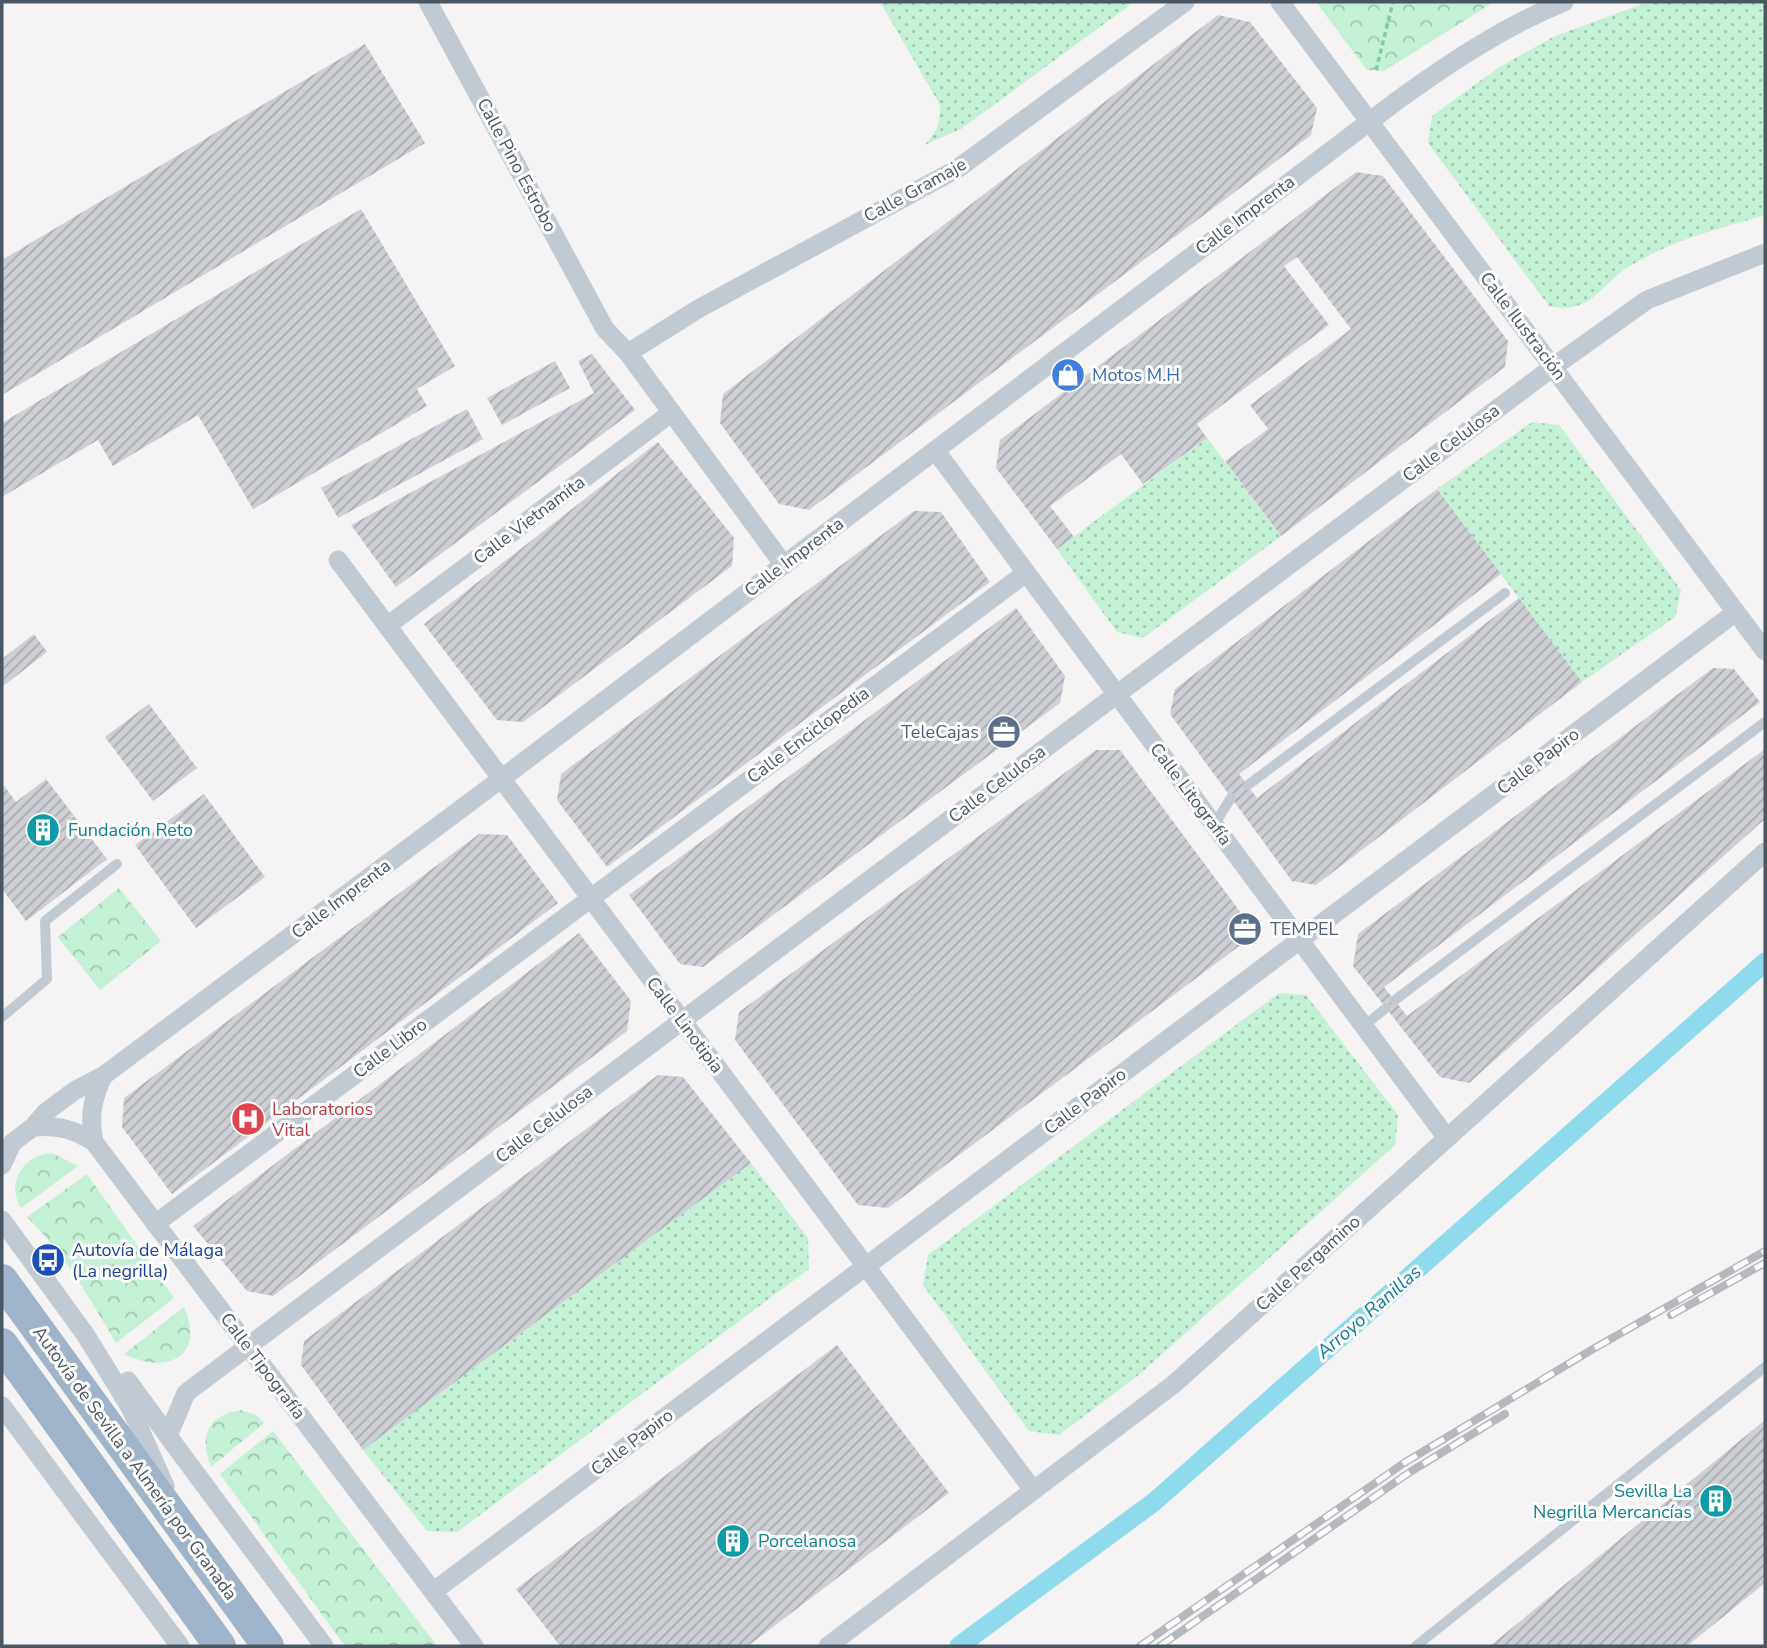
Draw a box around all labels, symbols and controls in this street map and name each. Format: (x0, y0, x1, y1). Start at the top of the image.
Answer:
street label: Calle Pino Estrobo (472, 94, 562, 236)
street label: Calle Gramaje (859, 152, 971, 228)
street label: Calle Imprenta (1190, 170, 1300, 260)
street label: Calle Ilustración (1474, 267, 1572, 385)
shop icon: Motos M.H (1049, 356, 1087, 394)
place label: Motos M.H (1092, 363, 1180, 387)
street label: Calle Celulosa (1397, 398, 1505, 488)
street label: Calle Vietnamita (468, 470, 590, 570)
street label: Calle Imprenta (739, 512, 849, 602)
street label: Calle Enciclopedia (742, 681, 874, 789)
office icon: TeleCajas (985, 713, 1023, 751)
place label: TeleCajas (901, 720, 979, 744)
street label: Calle Papiro (1492, 722, 1584, 800)
street label: Calle Litografía (1145, 738, 1237, 850)
street label: Calle Celulosa (943, 739, 1051, 829)
building icon: Fundación Reto (24, 811, 62, 849)
place label: Fundación Reto (68, 818, 193, 842)
street label: Calle Imprenta (286, 854, 396, 944)
office icon: TEMPEL (1226, 910, 1264, 948)
place label: TEMPEL (1270, 917, 1339, 941)
street label: Calle Linotipia (641, 972, 729, 1078)
street label: Calle Libro (348, 1012, 432, 1084)
street label: Calle Papiro (1039, 1062, 1131, 1140)
street label: Calle Celulosa (490, 1079, 598, 1169)
place label: Laboratorios Vital (271, 1097, 373, 1142)
hospital icon: Laboratorios Vital (229, 1100, 267, 1138)
street label: Calle Pergamino (1251, 1210, 1365, 1316)
place label: Autovía de Málaga (La negrilla) (72, 1238, 224, 1283)
bus stop icon: Autovía de Málaga (La negrilla) (29, 1241, 67, 1279)
water label: Arroyo Ranillas (1310, 1259, 1427, 1366)
street label: Calle Tipografía (215, 1308, 311, 1424)
street label: Autovía de Sevilla a Almería por Granada (27, 1321, 243, 1605)
street label: Calle Papiro (586, 1403, 678, 1481)
place label: Sevilla La Negrilla Mercancías (1533, 1479, 1692, 1524)
building icon: Sevilla La Negrilla Mercancías (1697, 1482, 1735, 1520)
building icon: Porcelanosa (714, 1522, 752, 1560)
place label: Porcelanosa (758, 1529, 856, 1553)

